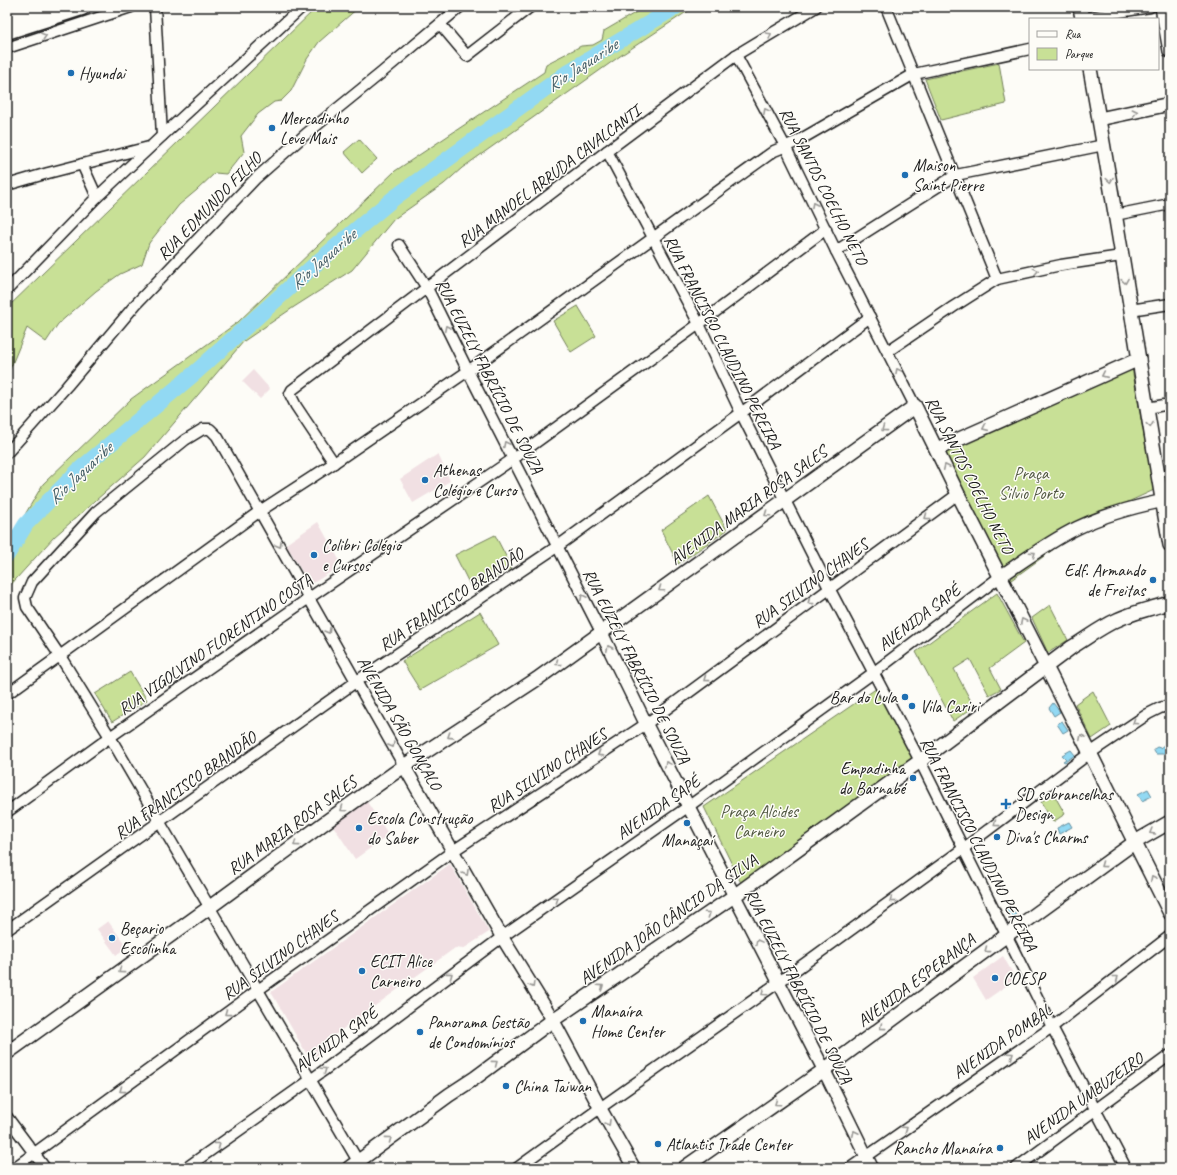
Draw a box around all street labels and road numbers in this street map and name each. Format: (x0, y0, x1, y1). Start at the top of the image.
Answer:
street label: RUA MANOEL ARRUDA CAVALCANTI (454, 99, 647, 252)
street label: RUA SANTOS COELHO NETO (775, 104, 873, 270)
street label: RUA EDMUNDO FILHO (153, 146, 268, 265)
street label: RUA FRANCISCO CLAUDINO PEREIRA (659, 232, 786, 454)
street label: RUA EUZELY FABRÍCIO DE SOUZA (431, 275, 549, 478)
street label: RUA SANTOS COELHO NETO (921, 393, 1019, 559)
street label: AVENIDA MARIA ROSA SALES (666, 439, 834, 569)
street label: RUA SILVINO CHAVES (748, 533, 875, 633)
street label: RUA FRANCISCO BRANDÃO (375, 542, 530, 656)
street label: RUA EUZELY FABRÍCIO DE SOUZA (578, 565, 696, 768)
street label: RUA VIGOLVINO FLORENTINO COSTA (114, 569, 317, 720)
street label: AVENIDA SAPÉ (873, 578, 966, 655)
street label: AVENIDA SÃO GONÇALO (352, 653, 447, 796)
street label: RUA SILVINO CHAVES (483, 722, 613, 817)
street label: RUA FRANCISCO BRANDÃO (110, 725, 262, 844)
street label: RUA FRANCISCO CLAUDINO PEREIRA (915, 734, 1042, 956)
street label: AVENIDA SAPÉ (612, 769, 706, 844)
street label: RUA MARIA ROSA SALES (224, 770, 363, 879)
street label: AVENIDA JOÃO CÂNCIO DA SILVA (575, 850, 762, 989)
street label: RUA EUZELY FABRÍCIO DE SOUZA (740, 885, 858, 1088)
street label: RUA SILVINO CHAVES (218, 905, 345, 1005)
street label: AVENIDA ESPERANÇA (853, 928, 981, 1032)
street label: AVENIDA POMBAL (949, 999, 1057, 1083)
street label: AVENIDA SAPÉ (290, 1000, 383, 1077)
street label: AVENIDA UMBUZEIRO (1019, 1047, 1148, 1149)

